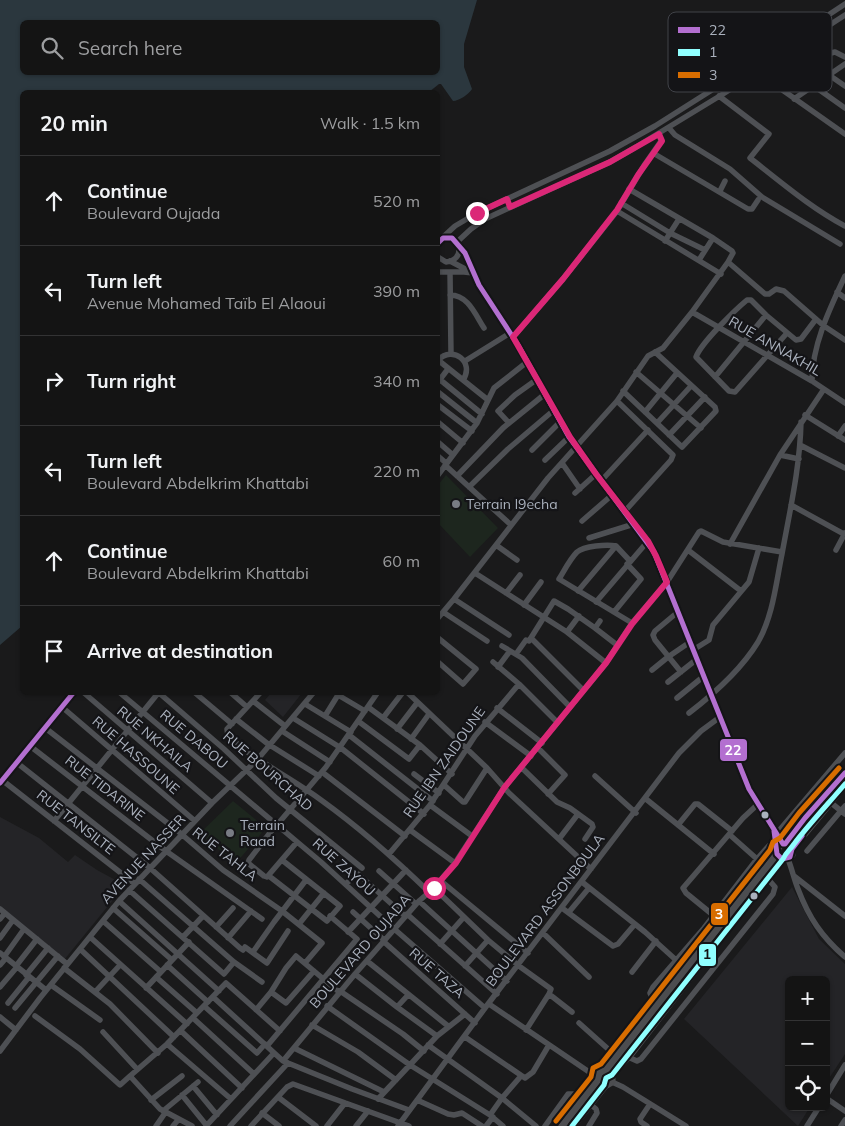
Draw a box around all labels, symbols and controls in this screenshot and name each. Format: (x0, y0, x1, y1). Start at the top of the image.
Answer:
legend (668, 12, 832, 92)
search box (20, 20, 440, 75)
text: 22 (709, 21, 726, 39)
icon: search (38, 34, 66, 62)
text: Search here (78, 36, 182, 60)
text: 1 (709, 43, 717, 61)
text: 3 (709, 66, 717, 84)
text: 20 min (40, 110, 108, 136)
text: Walk · 1.5 km (320, 113, 420, 133)
text: Continue (87, 179, 167, 203)
icon: ahead (40, 187, 68, 215)
text: 520 m (373, 191, 420, 211)
route end (466, 202, 489, 225)
text: Boulevard Oujada (87, 203, 220, 223)
text: Turn left (87, 269, 162, 293)
icon: left (40, 277, 68, 305)
text: 390 m (373, 281, 420, 301)
text: Avenue Mohamed Taïb El Alaoui (87, 293, 326, 313)
street label: RUE ANNAKHIL (725, 312, 825, 380)
icon: right (40, 367, 68, 395)
text: Turn right (87, 369, 176, 393)
text: 340 m (373, 371, 420, 391)
text: Turn left (87, 449, 162, 473)
icon: left (40, 457, 68, 485)
text: 220 m (373, 461, 420, 481)
text: Boulevard Abdelkrim Khattabi (87, 473, 309, 493)
place label: Terrain l9echa (466, 495, 558, 513)
marker: Terrain l9echa (450, 498, 462, 510)
text: Continue (87, 539, 167, 563)
icon: ahead (40, 547, 68, 575)
text: 60 m (383, 551, 420, 571)
text: Boulevard Abdelkrim Khattabi (87, 563, 309, 583)
icon: arrive (40, 637, 68, 665)
text: Arrive at destination (87, 639, 273, 663)
street label: RUE NKHAILA (113, 702, 197, 776)
street label: RUE IBN ZAIDOUNE (399, 703, 489, 821)
street label: RUE DABOU (156, 705, 232, 773)
street label: RUE HASSOUNE (89, 712, 183, 798)
street label: RUE BOURCHAD (219, 727, 317, 815)
line badge: 22 (719, 738, 748, 762)
text: 22 (725, 741, 741, 759)
street label: RUE TIDARINE (61, 751, 149, 825)
street label: RUE TANSILTE (33, 786, 119, 858)
street label: AVENUE NASSER (97, 810, 189, 908)
unlabelled marker (760, 810, 770, 820)
place label: Terrain Raad (240, 816, 285, 850)
street label: RUE TAHLA (189, 823, 262, 885)
marker: Terrain Raad (224, 827, 236, 839)
street label: BOULEVARD ASSONBOULA (482, 830, 609, 990)
street label: RUE ZAYOU (309, 834, 379, 900)
route start (423, 877, 446, 900)
street label: BOULEVARD OUJADA (305, 890, 415, 1012)
unlabelled marker (749, 891, 759, 901)
line badge: 3 (710, 902, 729, 926)
text: 3 (715, 905, 723, 923)
line badge: 1 (698, 943, 717, 967)
street label: RUE TAZA (406, 944, 469, 1003)
text: 1 (703, 945, 711, 963)
map controls (785, 976, 830, 1111)
button: + (785, 976, 830, 1021)
button: − (785, 1021, 830, 1066)
button: locate (785, 1066, 830, 1111)

